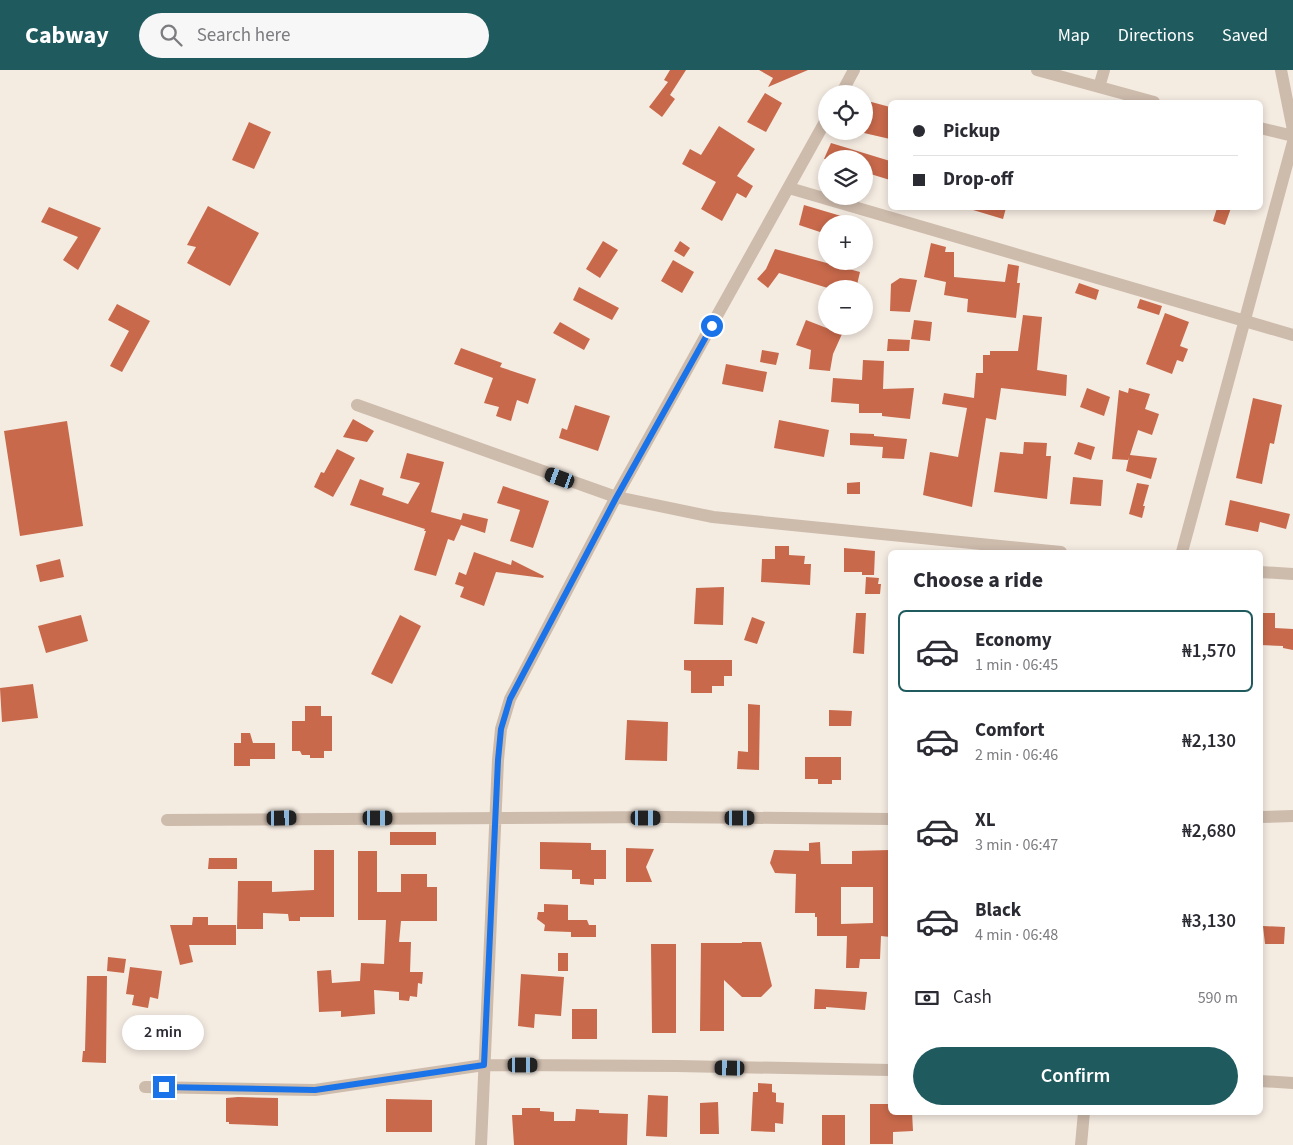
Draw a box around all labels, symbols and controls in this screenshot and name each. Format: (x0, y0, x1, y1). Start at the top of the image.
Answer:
search box (139, 13, 489, 58)
text: Cabway (25, 18, 109, 53)
icon: search (157, 21, 185, 49)
text: Search here (197, 22, 290, 49)
text: Map (1058, 23, 1090, 48)
text: Directions (1118, 23, 1194, 48)
text: Saved (1222, 23, 1268, 48)
map controls (818, 85, 873, 335)
button: locate (818, 85, 873, 140)
text: Pickup (943, 118, 1000, 145)
button: layers (818, 150, 873, 205)
text: Drop-off (943, 166, 1013, 193)
button: + (818, 215, 873, 270)
button: − (818, 280, 873, 335)
route start (701, 315, 723, 337)
car (543, 466, 576, 490)
text: Choose a ride (913, 564, 1043, 596)
text: Economy (975, 627, 1052, 654)
icon: car (915, 629, 960, 674)
text: ₦1,570 (1182, 638, 1236, 665)
text: 1 min · 06:45 (975, 654, 1058, 676)
text: Comfort (975, 717, 1045, 744)
icon: car (915, 719, 960, 764)
text: ₦2,130 (1182, 728, 1236, 755)
text: 2 min · 06:46 (975, 744, 1058, 766)
text: XL (975, 807, 996, 834)
icon: car (915, 809, 960, 854)
car (266, 810, 297, 826)
car (363, 811, 393, 826)
car (631, 811, 661, 826)
car (725, 811, 755, 826)
text: ₦2,680 (1182, 818, 1236, 845)
text: 3 min · 06:47 (975, 834, 1058, 856)
text: Black (975, 897, 1021, 924)
icon: car (915, 899, 960, 944)
text: ₦3,130 (1182, 908, 1236, 935)
text: 4 min · 06:48 (975, 924, 1058, 946)
icon: cash (913, 984, 941, 1012)
text: Cash (953, 984, 992, 1011)
text: 590 m (1198, 987, 1238, 1009)
callout: 2 min (123, 1014, 205, 1050)
text: 2 min (144, 1021, 182, 1043)
button: Confirm (913, 1047, 1238, 1105)
car (508, 1058, 538, 1073)
car (714, 1060, 745, 1076)
route end (153, 1076, 175, 1098)

